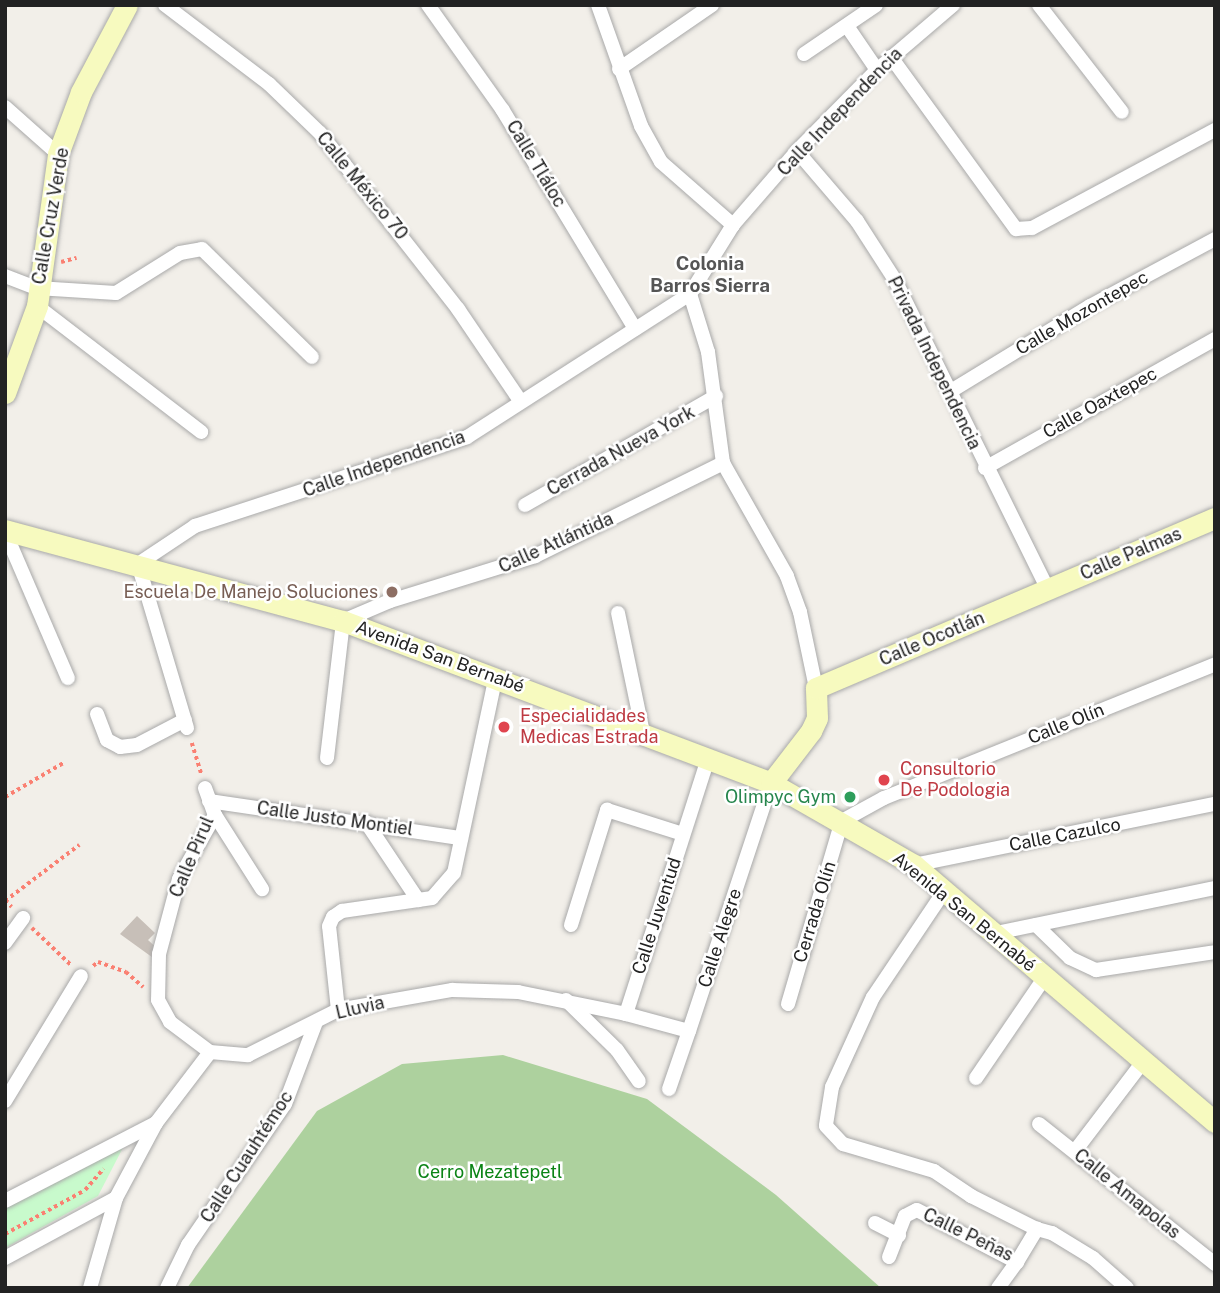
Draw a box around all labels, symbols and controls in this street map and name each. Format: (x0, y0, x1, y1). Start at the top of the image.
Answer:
street label: Calle Independencia (773, 43, 907, 181)
street label: Calle Tláloc (502, 116, 570, 212)
street label: Calle México 70 (312, 128, 412, 244)
street label: Calle Cruz Verde (28, 146, 74, 286)
district label: Colonia Barros Sierra (650, 253, 770, 297)
street label: Calle Mozontepec (1012, 266, 1152, 360)
street label: Privada Independencia (883, 273, 985, 453)
street label: Calle Oaxtepec (1039, 363, 1161, 443)
street label: Cerrada Nueva York (543, 401, 699, 501)
street label: Calle Independencia (300, 426, 468, 502)
street label: Calle Atlántida (495, 508, 617, 578)
street label: Calle Palmas (1077, 523, 1185, 585)
place label: Escuela De Manejo Soluciones (123, 581, 378, 603)
marker: Escuela De Manejo Soluciones (384, 584, 400, 600)
street label: Calle Ocotlán (876, 607, 988, 671)
street label: Avenida San Bernabé (353, 616, 527, 698)
street label: Calle Olín (1025, 699, 1107, 749)
place label: Especialidades Medicas Estrada (520, 706, 659, 748)
marker: Especialidades Medicas Estrada (494, 717, 514, 737)
place label: Consultorio De Podologia (900, 759, 1010, 802)
marker: Consultorio De Podologia (874, 770, 894, 790)
place label: Olimpyc Gym (725, 786, 836, 808)
marker: Olimpyc Gym (842, 789, 858, 805)
street label: Calle Justo Montiel (255, 797, 415, 841)
street label: Calle Pirul (165, 813, 219, 901)
street label: Calle Cazulco (1007, 814, 1123, 856)
street label: Avenida San Bernabé (888, 848, 1040, 976)
street label: Calle Juventud (628, 855, 686, 977)
street label: Cerrada Olín (789, 859, 841, 965)
street label: Calle Alegre (694, 886, 746, 990)
street label: Lluvia (333, 992, 387, 1024)
street label: Calle Cuauhtémoc (196, 1087, 298, 1227)
street label: Calle Amapolas (1069, 1145, 1185, 1243)
park label: Cerro Mezatepetl (417, 1161, 563, 1183)
street label: Calle Peñas (919, 1204, 1017, 1266)

